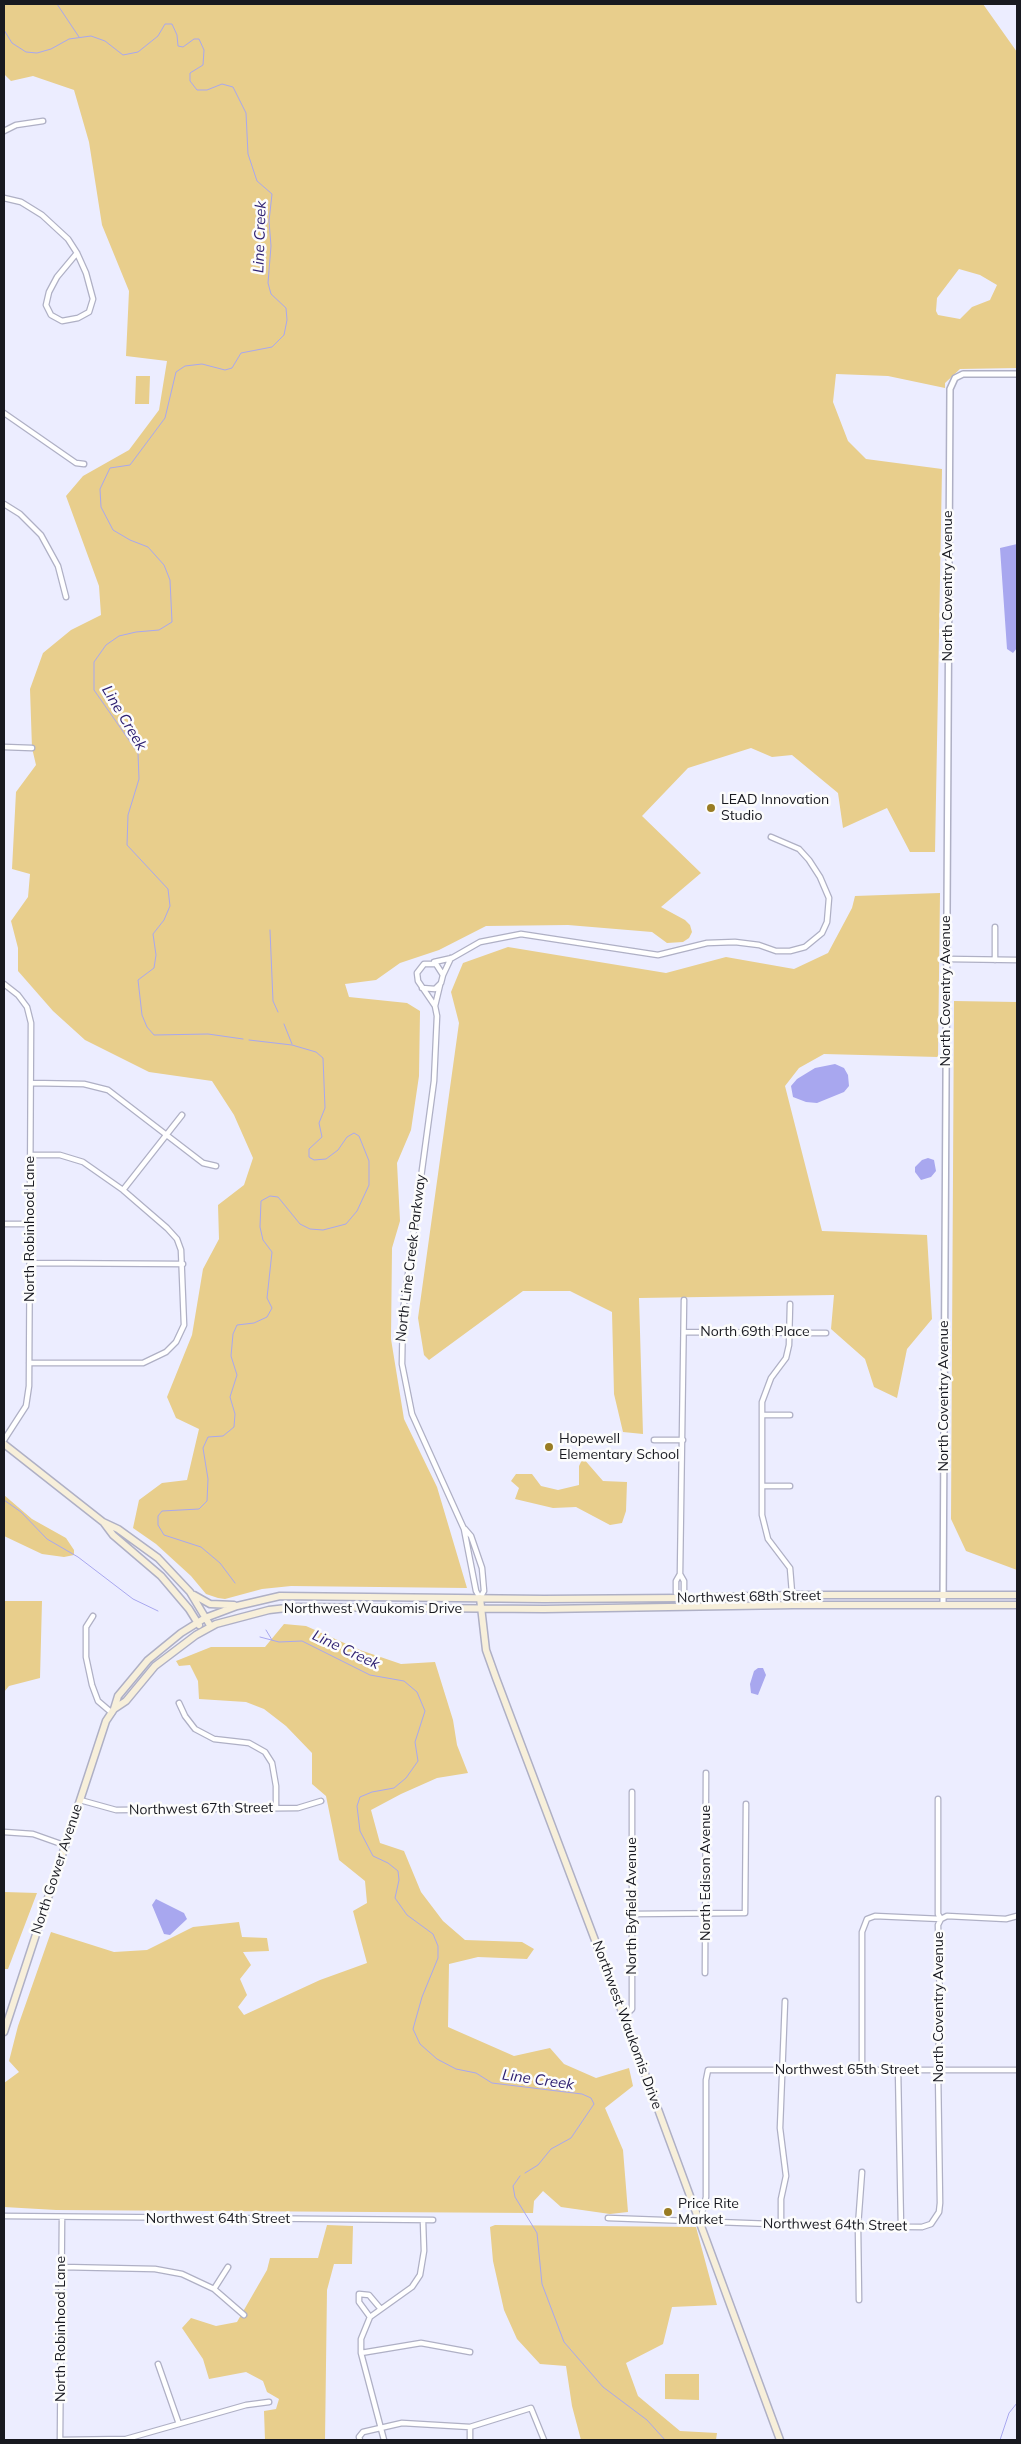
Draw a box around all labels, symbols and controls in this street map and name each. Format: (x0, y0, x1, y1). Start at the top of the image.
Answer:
water label: Line Creek (250, 201, 270, 273)
street label: North Coventry Avenue (940, 510, 956, 662)
water label: Line Creek (98, 682, 150, 754)
place label: LEAD Innovation Studio (721, 792, 829, 824)
marker: LEAD Innovation Studio (705, 802, 717, 814)
street label: North Coventry Avenue (938, 915, 954, 1067)
street label: North Robinhood Lane (22, 1156, 38, 1302)
street label: North Line Creek Parkway (392, 1173, 430, 1343)
street label: North Coventry Avenue (936, 1320, 952, 1472)
street label: North 69th Place (700, 1324, 810, 1340)
place label: Hopewell Elementary School (559, 1431, 679, 1464)
marker: Hopewell Elementary School (543, 1441, 555, 1453)
street label: Northwest 68th Street (677, 1587, 821, 1607)
street label: Northwest Waukomis Drive (284, 1601, 462, 1617)
water label: Line Creek (309, 1627, 383, 1673)
street label: Northwest 67th Street (129, 1799, 273, 1819)
street label: North Gower Avenue (28, 1802, 86, 1936)
street label: North Edison Avenue (698, 1805, 714, 1941)
street label: North Byfield Avenue (624, 1837, 640, 1975)
street label: North Coventry Avenue (931, 1931, 947, 2083)
street label: Northwest Waukomis Drive (589, 1938, 665, 2112)
street label: Northwest 65th Street (775, 2062, 919, 2078)
water label: Line Creek (501, 2066, 575, 2094)
place label: Price Rite Market (678, 2196, 739, 2228)
marker: Price Rite Market (662, 2206, 674, 2218)
street label: Northwest 64th Street (146, 2211, 290, 2227)
street label: Northwest 64th Street (763, 2215, 907, 2235)
street label: North Robinhood Lane (53, 2256, 69, 2402)

